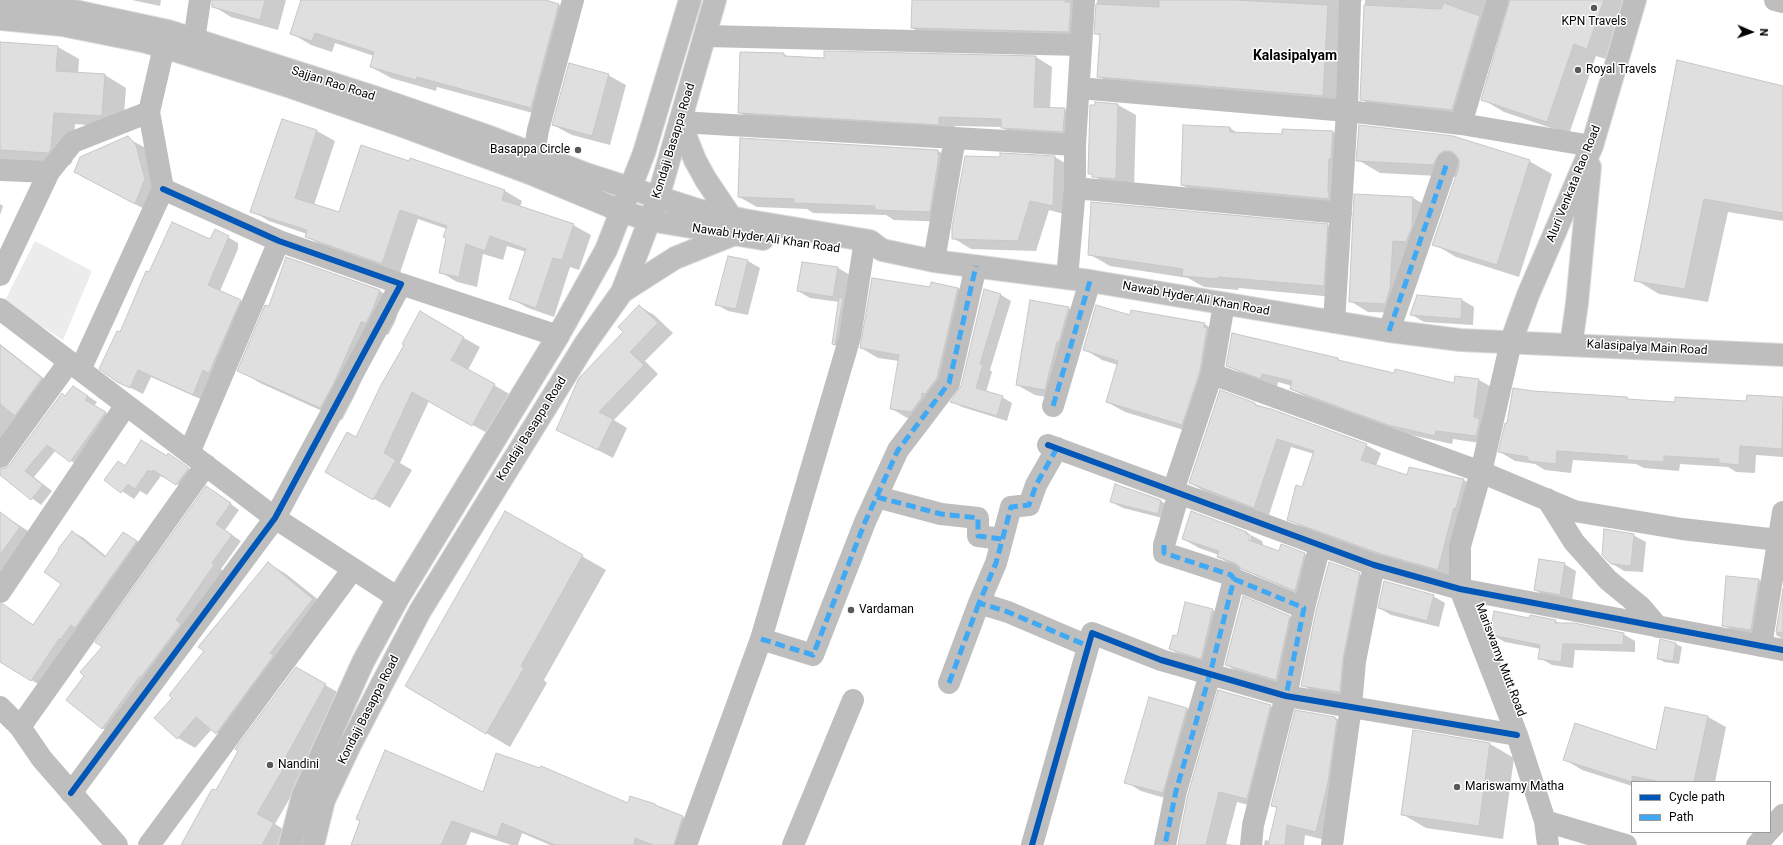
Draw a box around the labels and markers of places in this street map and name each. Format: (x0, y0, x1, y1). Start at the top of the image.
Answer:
marker: KPN Travels (1589, 3, 1599, 13)
place label: KPN Travels (1562, 15, 1626, 29)
place label: Royal Travels (1586, 63, 1656, 77)
marker: Royal Travels (1573, 65, 1583, 75)
place label: Basappa Circle (490, 143, 570, 157)
marker: Basappa Circle (573, 145, 583, 155)
place label: Vardaman (859, 603, 914, 617)
marker: Vardaman (846, 605, 856, 615)
place label: Nandini (278, 758, 319, 772)
marker: Nandini (265, 760, 275, 770)
place label: Mariswamy Matha (1465, 780, 1564, 794)
marker: Mariswamy Matha (1452, 782, 1462, 792)

